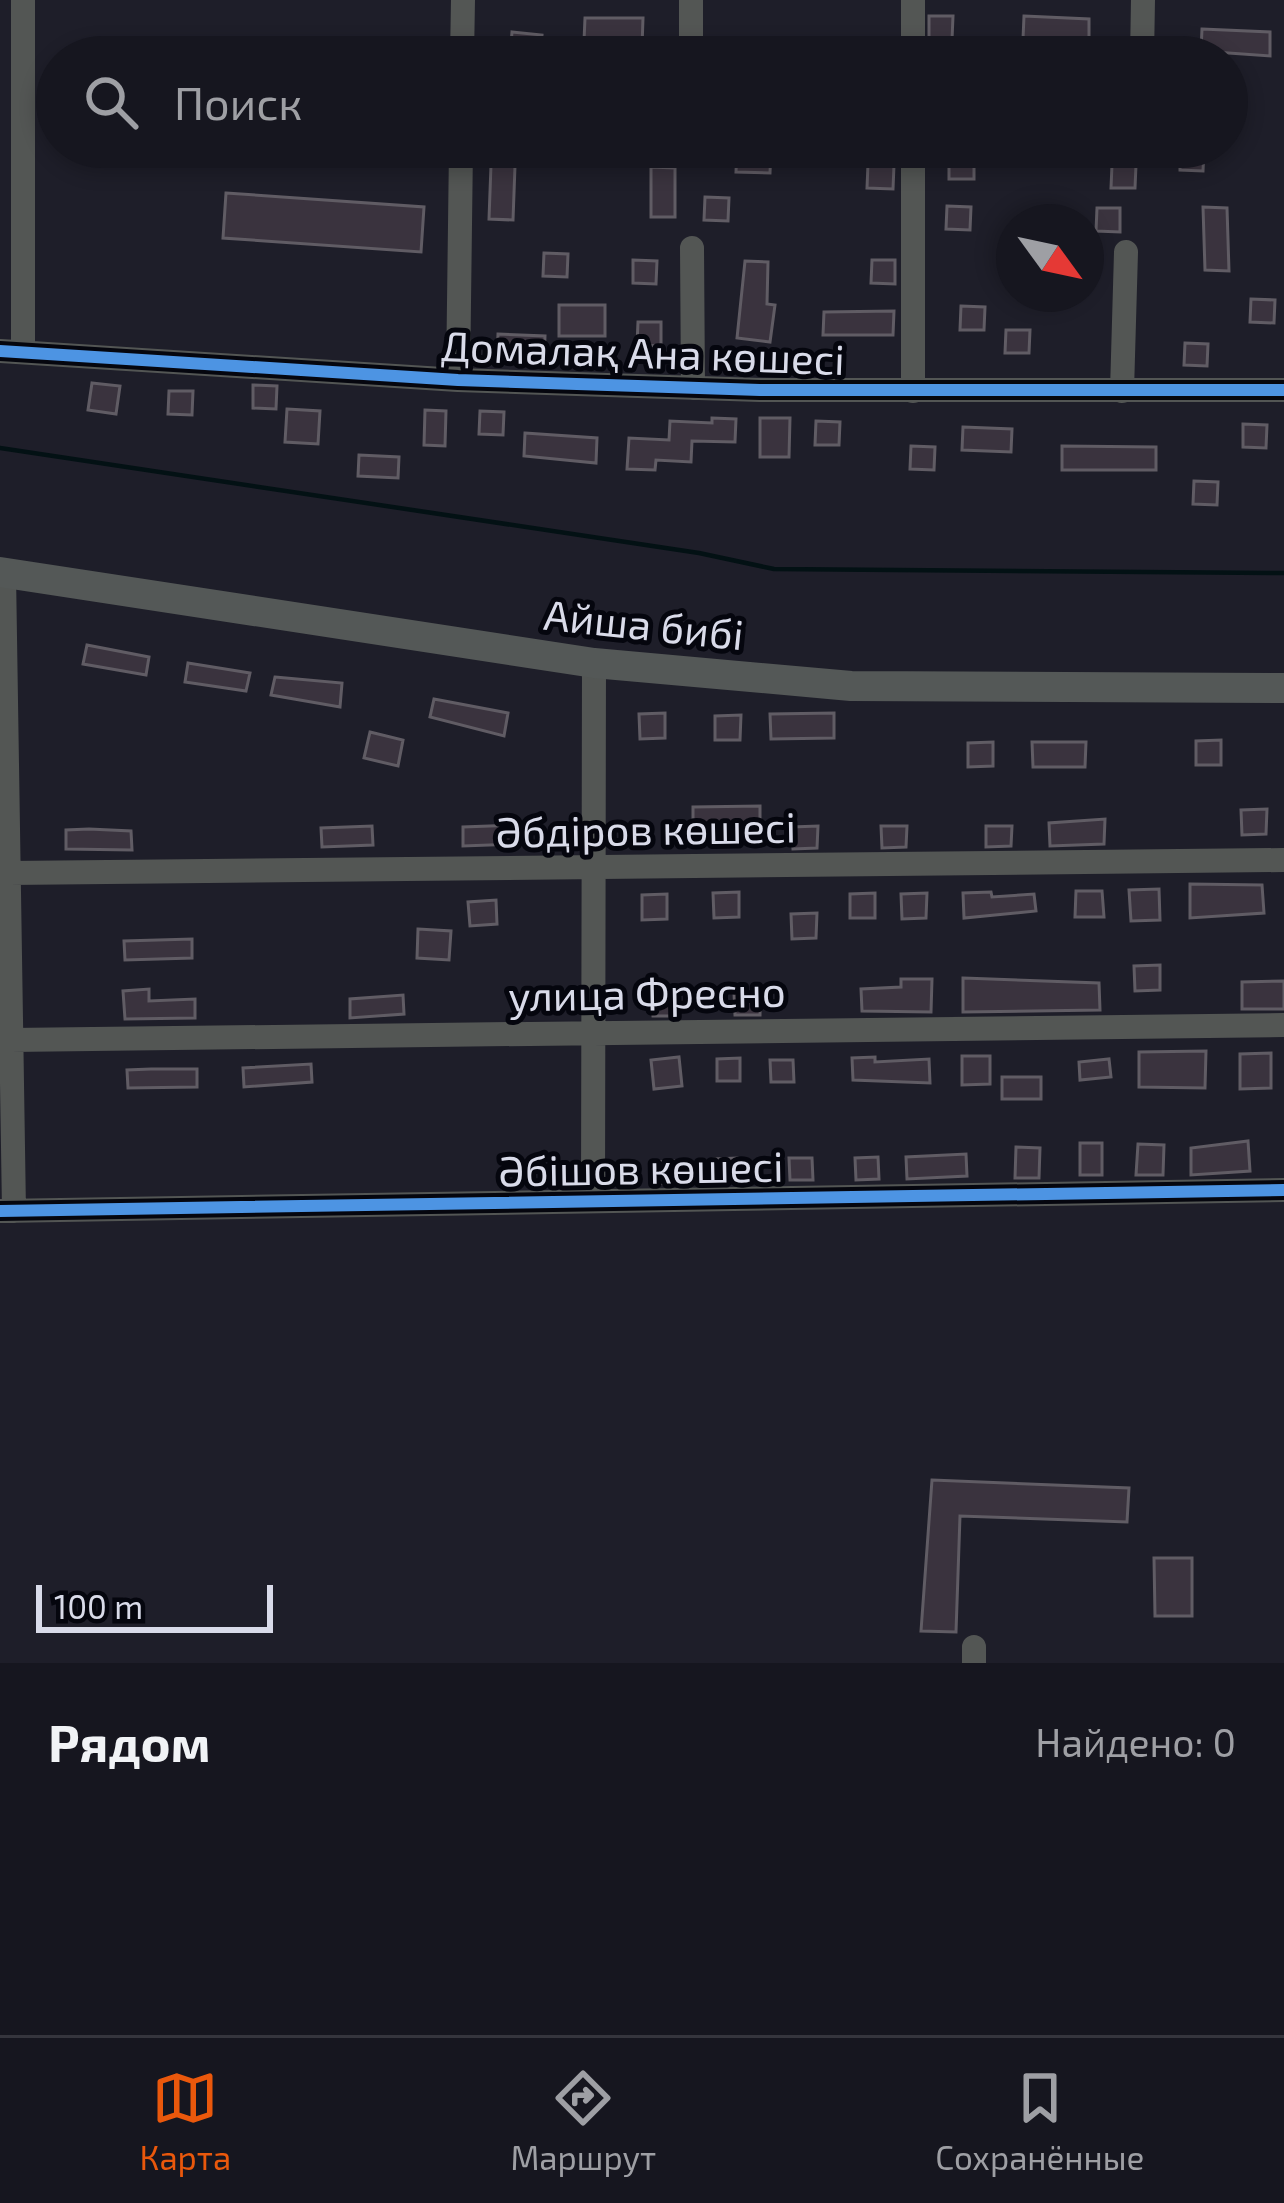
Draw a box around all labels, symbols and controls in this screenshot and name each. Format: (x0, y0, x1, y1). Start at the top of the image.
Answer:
search box (36, 36, 1248, 168)
icon: search (78, 69, 144, 135)
text: Поиск (174, 75, 302, 129)
north arrow (996, 204, 1104, 312)
street label: Домалақ Ана көшесі (440, 319, 846, 383)
street label: Айша бибі (542, 588, 746, 658)
street label: Әбдіров көшесі (496, 800, 796, 856)
street label: улица Фресно (508, 965, 786, 1020)
street label: Әбішов көшесі (498, 1140, 784, 1194)
scale bar (36, 1579, 273, 1632)
text: 100 m (54, 1586, 143, 1626)
text: Рядом (48, 1711, 211, 1772)
text: Найдено: 0 (1035, 1718, 1236, 1765)
tab: Карта (140, 2065, 231, 2177)
tab: Маршрут (510, 2065, 656, 2177)
tab: Сохранённые (935, 2065, 1144, 2177)

